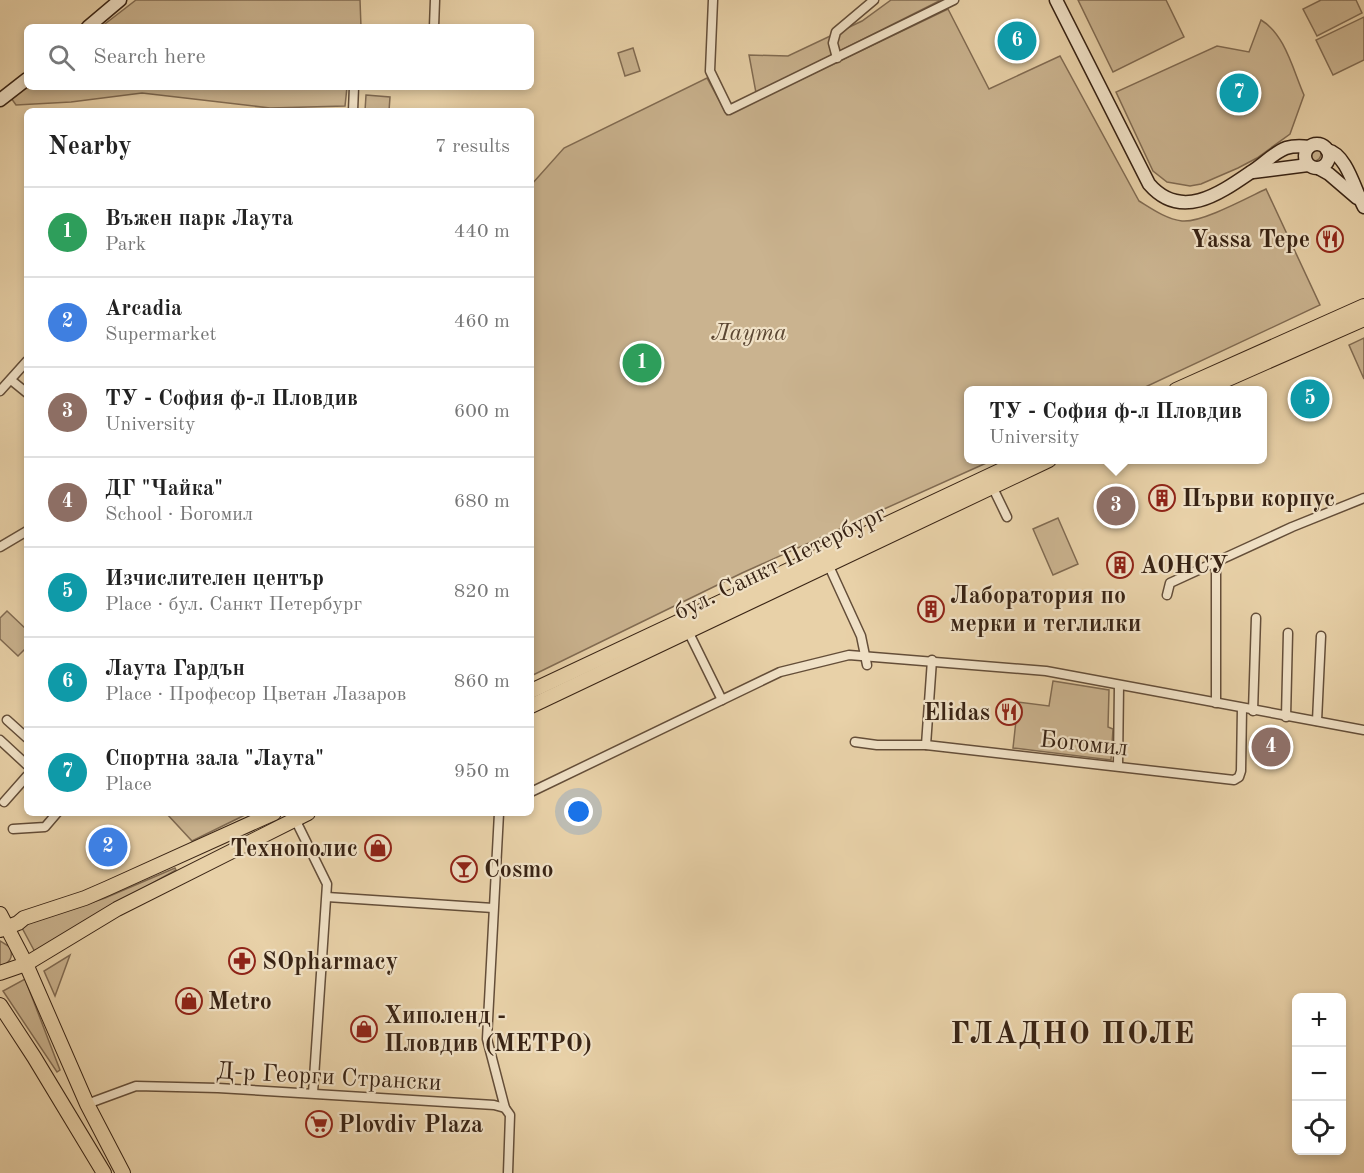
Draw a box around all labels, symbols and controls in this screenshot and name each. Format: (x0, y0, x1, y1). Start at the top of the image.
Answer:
pin: 6 (998, 18, 1036, 63)
search box (24, 24, 534, 90)
icon: search (45, 41, 78, 74)
text: Search here (93, 46, 206, 68)
pin: 7 (1220, 70, 1258, 116)
text: Nearby (48, 134, 132, 160)
text: 7 results (435, 137, 510, 157)
text: Въжен парк Лаута (105, 208, 293, 230)
text: 1 (62, 222, 73, 242)
text: 440 m (454, 222, 510, 242)
restaurant icon: Yassa Tepe (1315, 224, 1345, 254)
place label: Yassa Tepe (1191, 229, 1310, 253)
text: Park (105, 235, 146, 255)
text: Arcadia (105, 298, 182, 320)
text: 2 (62, 312, 73, 332)
text: 460 m (454, 312, 510, 332)
park label: Лаута (711, 322, 787, 346)
text: Supermarket (105, 325, 216, 345)
pin: 1 (622, 340, 662, 386)
pin: 5 (1290, 376, 1330, 422)
popup (964, 386, 1267, 464)
text: ТУ - София ф-л Пловдив (105, 388, 358, 410)
text: ТУ - София ф-л Пловдив (989, 401, 1242, 423)
text: 3 (62, 402, 73, 422)
text: 600 m (454, 402, 510, 422)
text: University (105, 415, 196, 435)
text: University (989, 428, 1080, 448)
text: ДГ "Чайка" (105, 478, 223, 500)
building icon: Първи корпус (1147, 483, 1177, 513)
pin: 3 (1096, 484, 1136, 528)
place label: Първи корпус (1182, 488, 1335, 512)
text: 4 (62, 492, 73, 512)
text: 680 m (454, 492, 510, 512)
street label: бул. Санкт Петербург (671, 502, 891, 625)
text: School · Богомил (105, 505, 253, 525)
building icon: АОНСУ (1105, 550, 1135, 580)
place label: АОНСУ (1140, 555, 1229, 579)
text: Изчислителен център (105, 568, 324, 590)
text: 5 (62, 582, 73, 602)
text: 820 m (454, 582, 510, 602)
place label: Лаборатория по мерки и теглилки (950, 585, 1141, 637)
building icon: Лаборатория по мерки и теглилки (916, 594, 946, 624)
text: Place · бул. Санкт Петербург (105, 595, 362, 615)
text: Лаута Гардън (105, 658, 245, 680)
text: 6 (62, 672, 73, 692)
text: 860 m (454, 672, 510, 692)
text: Place · Професор Цветан Лазаров (105, 685, 406, 705)
restaurant icon: Elidas (994, 697, 1024, 727)
place label: Elidas (924, 702, 990, 726)
pin: 4 (1252, 724, 1290, 770)
street label: Богомил (1038, 728, 1129, 762)
text: Спортна зала "Лаута" (105, 748, 324, 770)
text: 7 (62, 762, 73, 782)
text: 950 m (454, 762, 510, 782)
text: Place (105, 775, 152, 795)
your location (564, 797, 593, 826)
pin: 2 (88, 824, 128, 870)
shop icon: Технополис (363, 833, 393, 863)
place label: Технополис (230, 838, 358, 862)
bar icon: Cosmo (449, 854, 479, 884)
place label: Cosmo (484, 859, 554, 883)
pharmacy icon: SOpharmacy (227, 946, 257, 976)
place label: SOpharmacy (262, 951, 398, 975)
shop icon: Metro (174, 986, 204, 1016)
place label: Metro (208, 991, 272, 1015)
map controls (1292, 993, 1346, 1155)
button: + (1292, 993, 1346, 1047)
place label: Хиполенд - Пловдив (МЕТРО) (384, 1005, 592, 1057)
shop icon: Хиполенд - Пловдив (МЕТРО) (349, 1014, 379, 1044)
district label: ГЛАДНО ПОЛЕ (950, 1020, 1196, 1050)
button: − (1292, 1047, 1346, 1101)
street label: Д-р Георги Странски (216, 1060, 442, 1096)
button: locate (1292, 1101, 1346, 1155)
supermarket icon: Plovdiv Plaza (304, 1109, 334, 1139)
place label: Plovdiv Plaza (338, 1114, 483, 1138)

